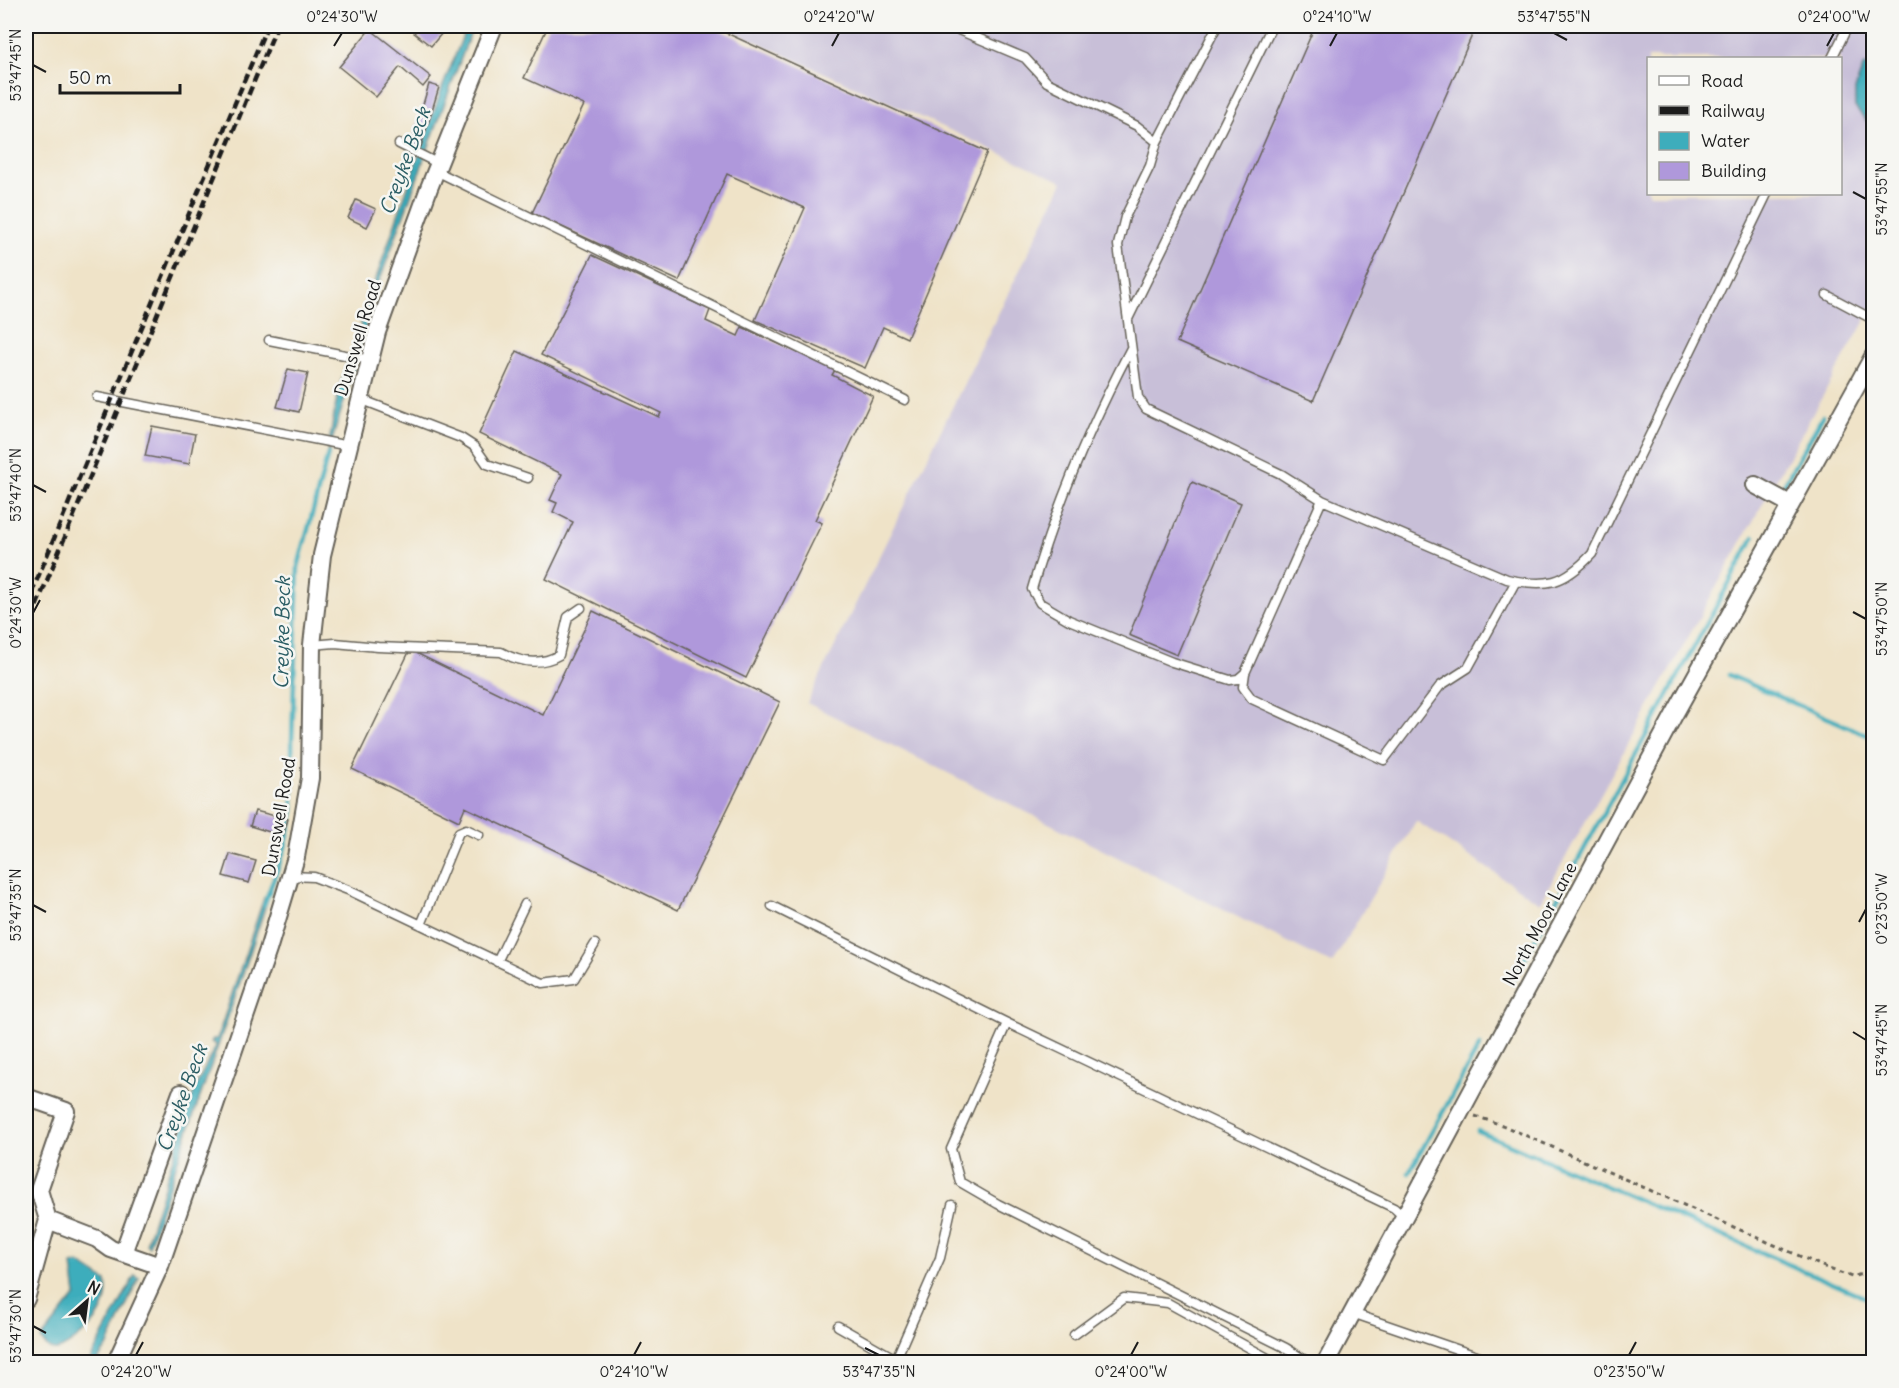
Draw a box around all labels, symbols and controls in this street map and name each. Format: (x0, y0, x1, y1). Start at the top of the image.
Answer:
text: 0°24'30"W (306, 7, 378, 26)
text: 0°24'20"W (803, 7, 875, 26)
text: 0°24'10"W (1303, 7, 1372, 26)
text: 53°47'55"N (1517, 7, 1591, 26)
text: 0°24'00"W (1798, 7, 1871, 26)
text: 53°47'45"N (6, 29, 25, 101)
scale bar (60, 57, 180, 95)
legend (1647, 57, 1842, 195)
text: 50 m (69, 66, 111, 89)
text: Road (1701, 69, 1744, 92)
text: Railway (1701, 99, 1765, 122)
water label: Creyke Beck (374, 102, 436, 218)
text: Water (1701, 129, 1751, 152)
text: Building (1701, 159, 1766, 182)
text: 53°47'55"N (1872, 162, 1891, 236)
street label: Dunswell Road (329, 277, 386, 399)
text: 53°47'40"N (6, 448, 25, 522)
water label: Creyke Beck (268, 575, 295, 689)
text: 0°24'30"W (6, 577, 25, 649)
text: 53°47'50"N (1872, 582, 1891, 656)
street label: Dunswell Road (257, 755, 300, 878)
street label: North Moor Lane (1497, 858, 1582, 990)
text: 53°47'35"N (6, 868, 25, 942)
text: 0°23'50"W (1872, 873, 1891, 945)
text: 53°47'45"N (1872, 1004, 1891, 1076)
water label: Creyke Beck (151, 1039, 213, 1155)
north arrow (57, 1271, 117, 1331)
text: N (84, 1276, 104, 1299)
text: 53°47'30"N (6, 1289, 25, 1363)
text: 0°24'20"W (100, 1362, 172, 1381)
text: 0°24'10"W (600, 1362, 669, 1381)
text: 53°47'35"N (842, 1362, 916, 1381)
text: 0°24'00"W (1095, 1362, 1168, 1381)
text: 0°23'50"W (1593, 1362, 1665, 1381)

